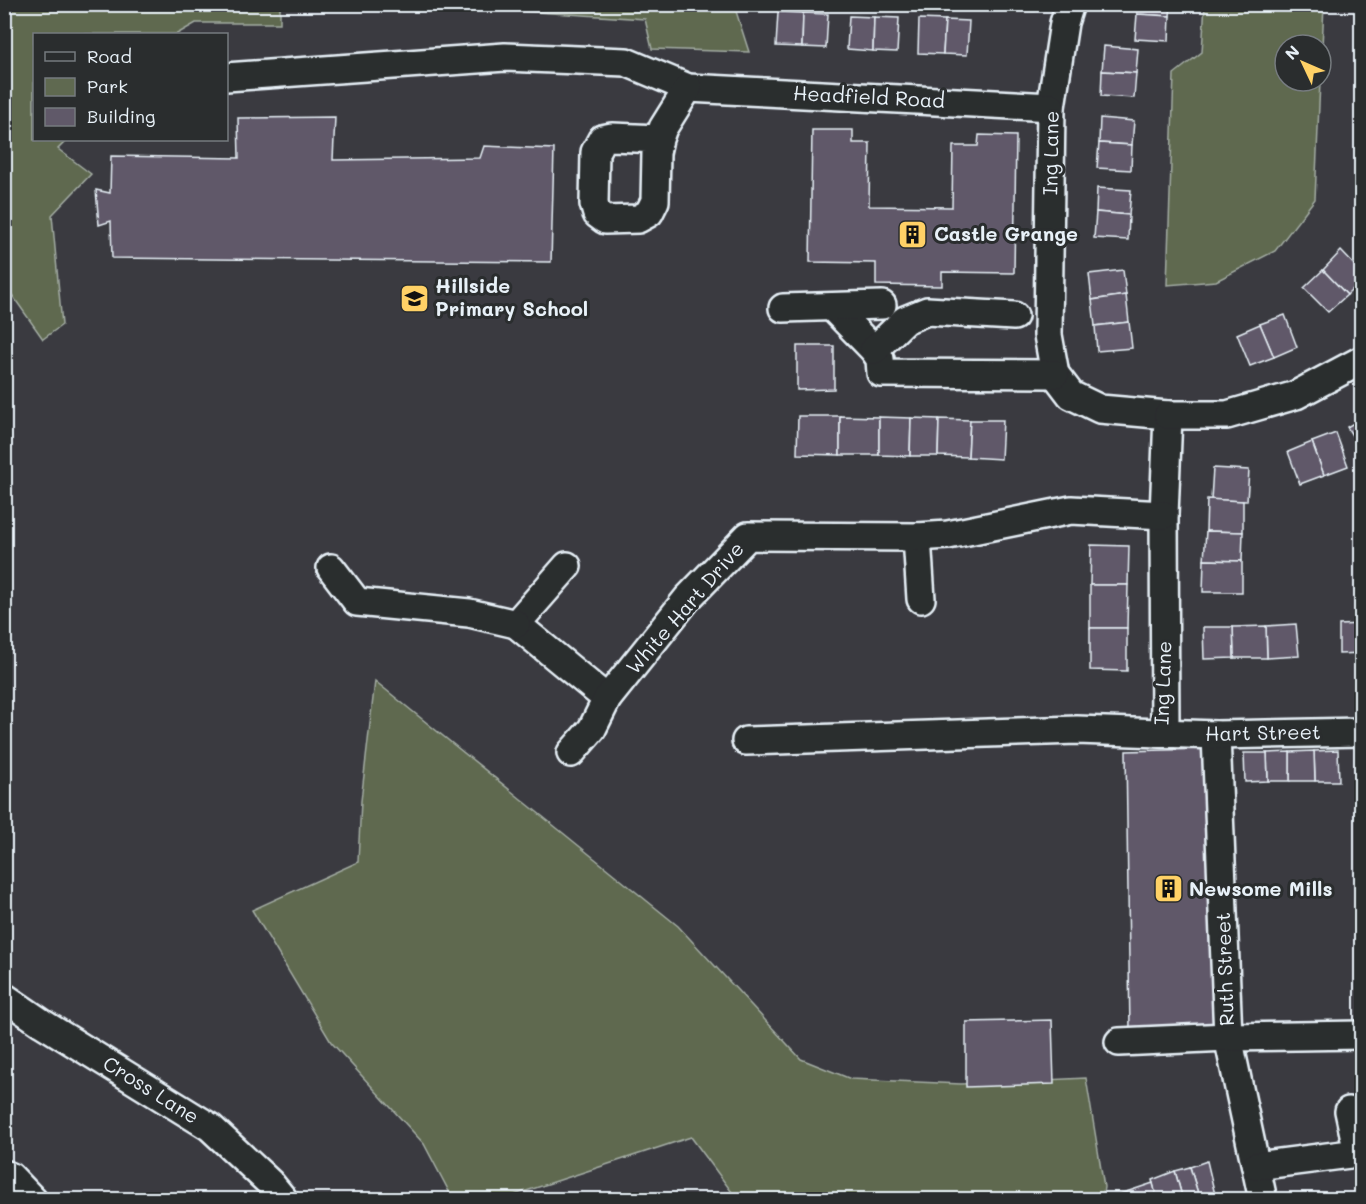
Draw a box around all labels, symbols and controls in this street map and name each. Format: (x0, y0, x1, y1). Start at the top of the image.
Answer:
legend (33, 33, 228, 141)
north arrow (1273, 33, 1333, 93)
text: N (1280, 41, 1304, 64)
text: Road (87, 44, 132, 68)
text: Park (87, 74, 128, 98)
street label: Headfield Road (792, 79, 946, 113)
text: Building (87, 104, 155, 128)
street label: Ing Lane (1036, 111, 1064, 195)
building icon: Castle Grange (897, 218, 929, 250)
place label: Castle Grange (934, 220, 1078, 246)
place label: Hillside Primary School (435, 272, 588, 321)
school or university icon: Hillside Primary School (398, 282, 430, 314)
street label: White Hart Drive (620, 536, 749, 679)
street label: Ing Lane (1148, 640, 1176, 726)
street label: Hart Street (1205, 718, 1321, 746)
building icon: Newsome Mills (1152, 873, 1184, 905)
place label: Newsome Mills (1189, 875, 1333, 901)
street label: Ruth Street (1209, 912, 1239, 1026)
street label: Cross Lane (99, 1049, 204, 1129)

